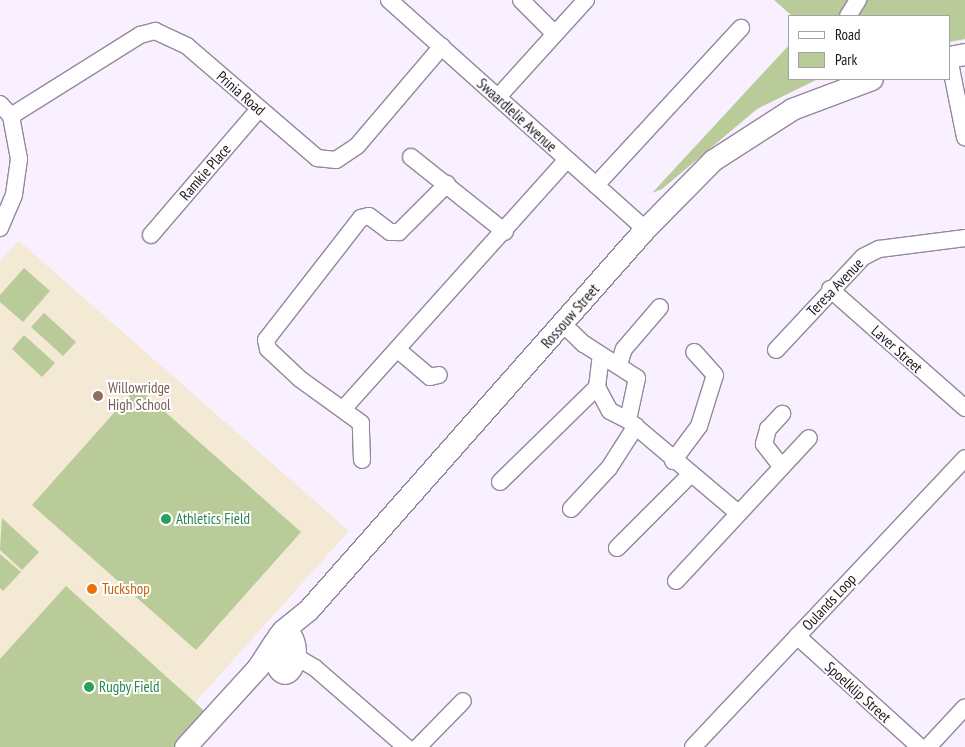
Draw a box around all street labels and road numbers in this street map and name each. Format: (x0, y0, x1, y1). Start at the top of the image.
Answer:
street label: Prinia Road (213, 67, 269, 119)
street label: Swaardlelie Avenue (473, 74, 561, 156)
street label: Ramkie Place (176, 140, 234, 204)
street label: Teresa Avenue (803, 254, 867, 320)
street label: Rossouw Street (537, 280, 603, 352)
street label: Laver Street (868, 321, 926, 377)
street label: Oulands Loop (798, 570, 860, 634)
street label: Spoelklip Street (821, 658, 895, 726)

